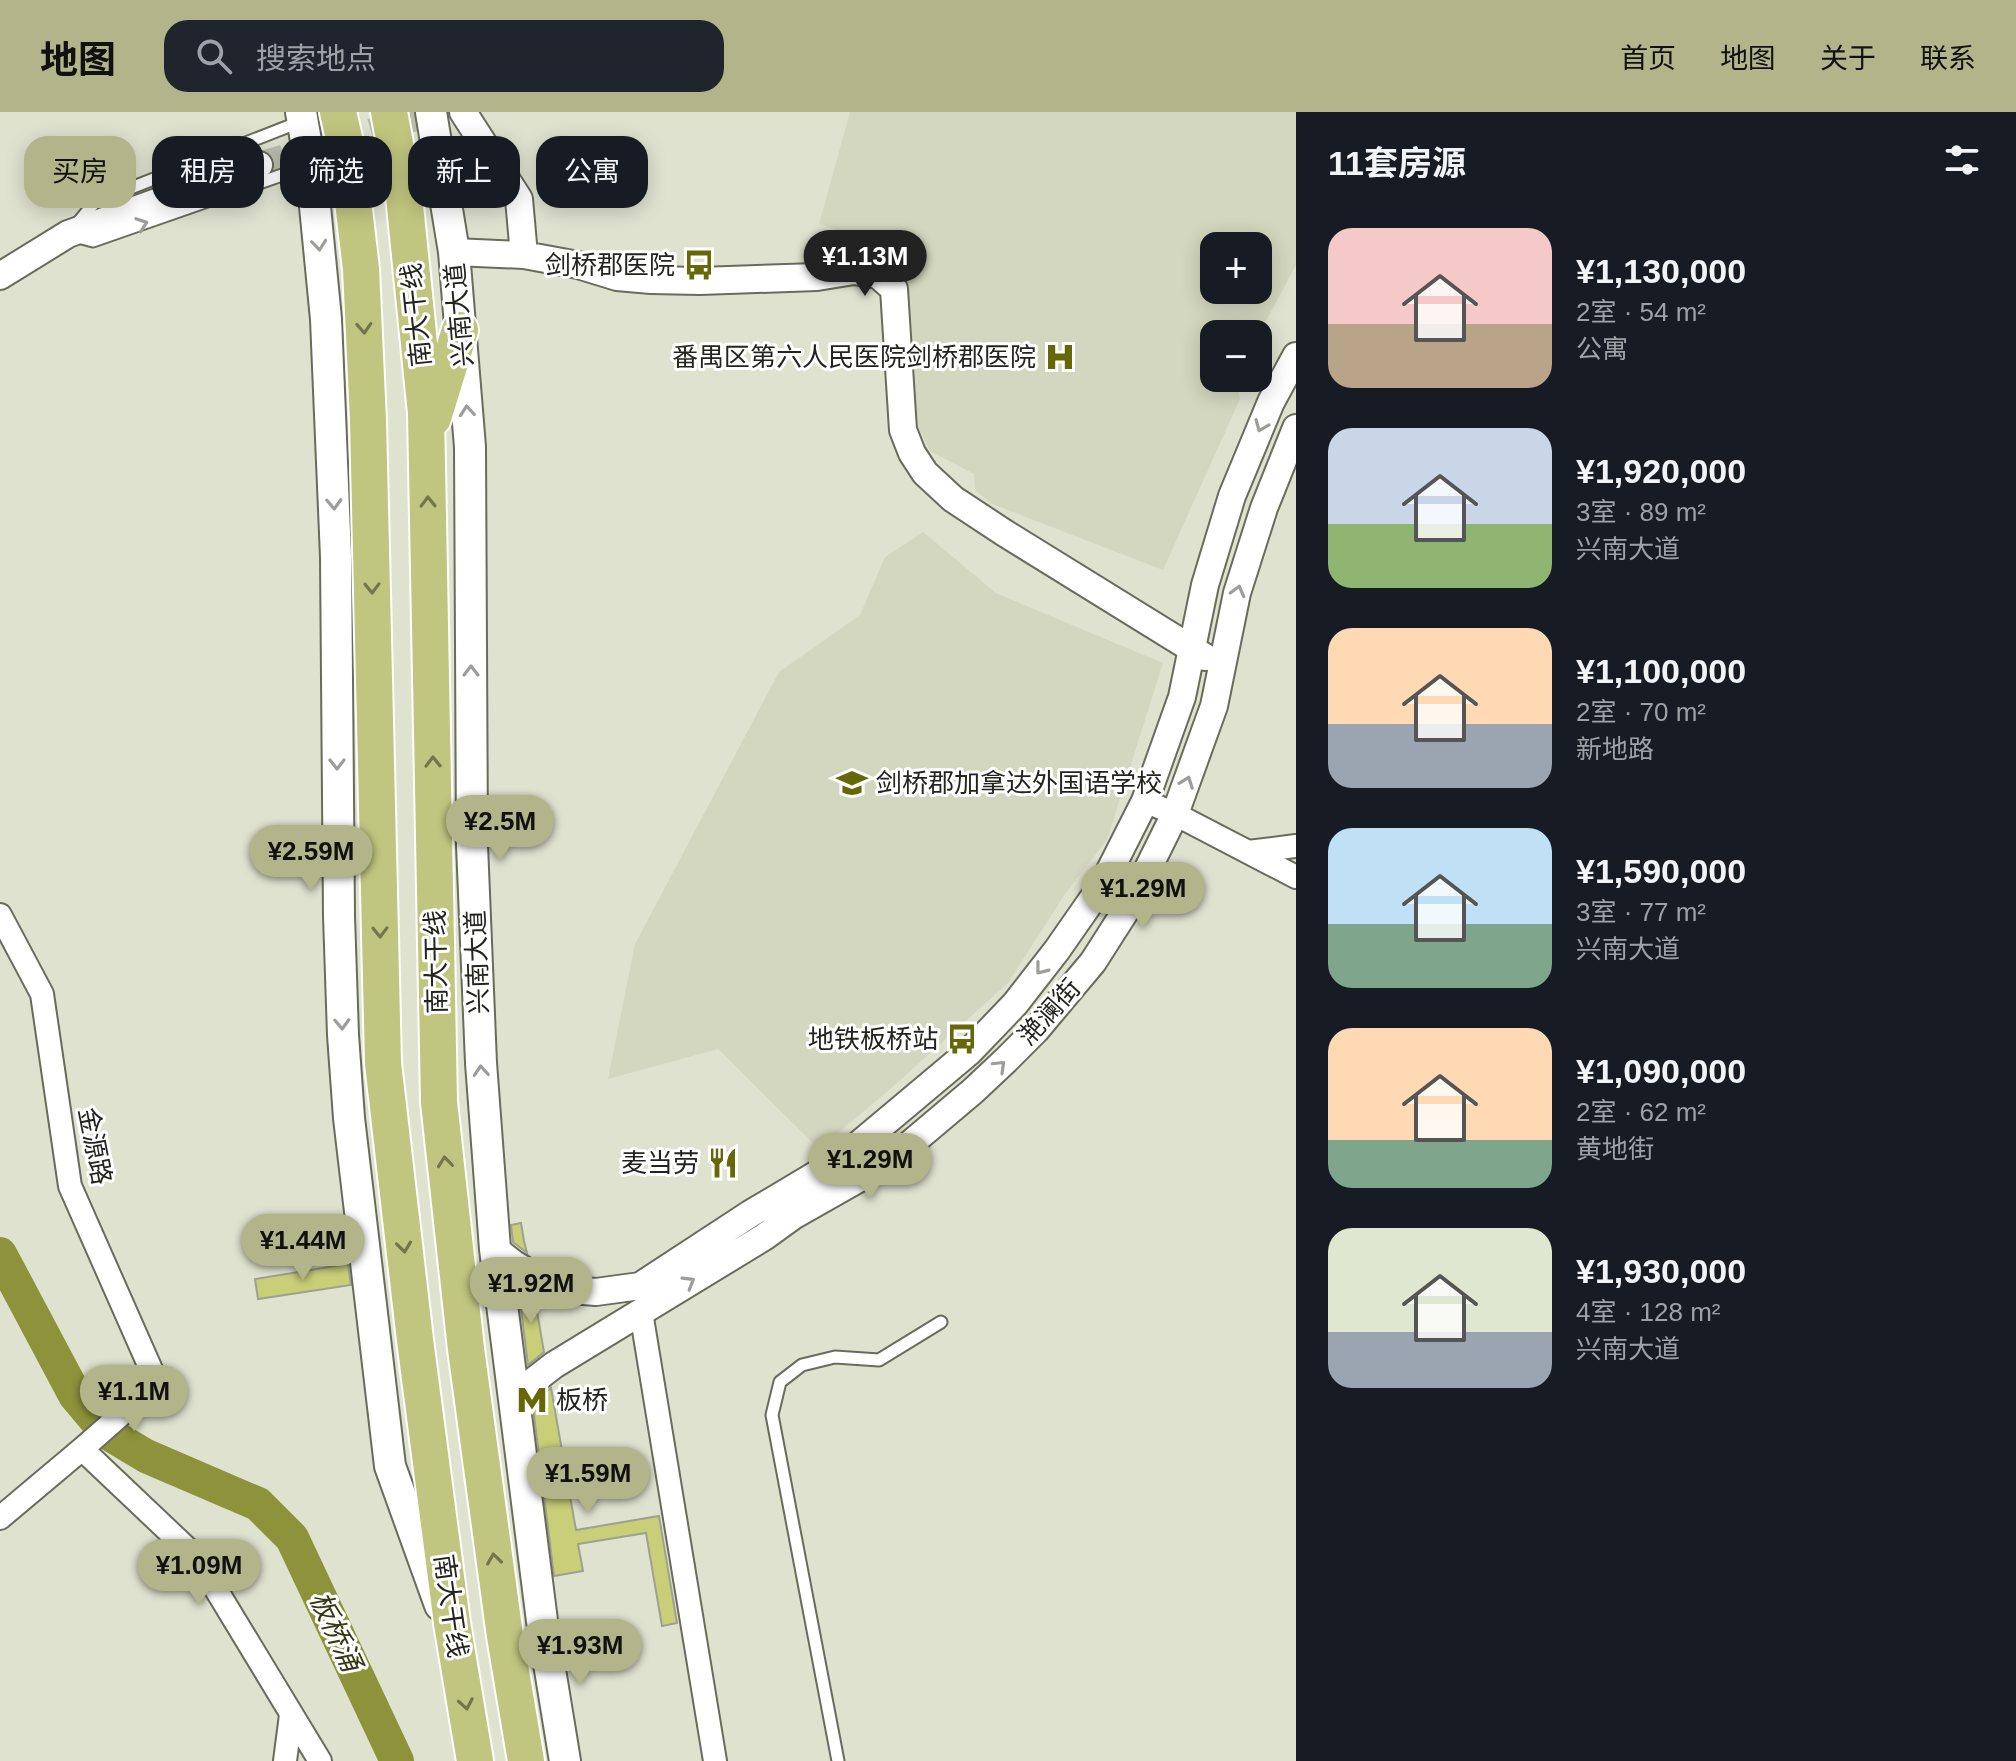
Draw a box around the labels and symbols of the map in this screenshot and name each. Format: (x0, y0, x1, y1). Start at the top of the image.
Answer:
one-way arrow (134, 217, 148, 234)
pin: ¥1.13M (800, 230, 930, 298)
one-way arrow (310, 239, 327, 252)
bus stop icon: 剑桥郡医院 (682, 248, 716, 282)
place label: 剑桥郡医院 (545, 250, 675, 280)
street label: 南大干线 (396, 262, 436, 368)
street label: 兴南大道 (440, 262, 478, 368)
one-way arrow (355, 322, 372, 335)
hospital icon: 番禺区第六人民医院剑桥郡医院 (1043, 340, 1077, 374)
place label: 番禺区第六人民医院剑桥郡医院 (672, 342, 1036, 372)
one-way arrow (459, 404, 476, 417)
one-way arrow (1254, 418, 1271, 432)
one-way arrow (419, 495, 436, 508)
one-way arrow (325, 498, 342, 511)
one-way arrow (363, 582, 381, 595)
one-way arrow (1229, 584, 1246, 598)
one-way arrow (462, 664, 480, 677)
one-way arrow (424, 755, 441, 768)
one-way arrow (329, 758, 346, 771)
school or university icon: 剑桥郡加拿达外国语学校 (835, 766, 869, 800)
place label: 剑桥郡加拿达外国语学校 (876, 768, 1162, 798)
one-way arrow (1177, 775, 1194, 789)
pin: ¥2.5M (444, 795, 556, 863)
pin: ¥2.59M (246, 825, 376, 893)
pin: ¥1.29M (1078, 862, 1208, 930)
street label: 南大干线 (420, 910, 452, 1014)
street label: 兴南大道 (460, 910, 494, 1014)
one-way arrow (371, 926, 388, 939)
one-way arrow (1037, 960, 1051, 975)
street label: 滟澜街 (1012, 973, 1086, 1051)
one-way arrow (334, 1018, 351, 1031)
bus stop icon: 地铁板桥站 (945, 1022, 979, 1056)
place label: 地铁板桥站 (808, 1024, 938, 1054)
one-way arrow (990, 1061, 1005, 1075)
one-way arrow (473, 1064, 490, 1077)
street label: 金源路 (73, 1105, 117, 1187)
pin: ¥1.29M (805, 1133, 935, 1201)
restaurant icon: 麦当劳 (706, 1146, 740, 1180)
place label: 麦当劳 (621, 1148, 699, 1178)
one-way arrow (437, 1155, 454, 1168)
pin: ¥1.44M (238, 1214, 368, 1282)
one-way arrow (395, 1240, 412, 1253)
pin: ¥1.92M (466, 1257, 596, 1325)
one-way arrow (680, 1277, 695, 1292)
pin: ¥1.1M (78, 1365, 190, 1433)
metro station icon: 板桥 (515, 1383, 549, 1417)
place label: 板桥 (556, 1385, 608, 1415)
pin: ¥1.59M (523, 1447, 653, 1515)
pin: ¥1.09M (134, 1539, 264, 1607)
street label: 南大干线 (429, 1552, 473, 1660)
one-way arrow (486, 1552, 503, 1566)
water label: 板桥涌 (304, 1587, 369, 1679)
pin: ¥1.93M (515, 1619, 645, 1687)
one-way arrow (456, 1697, 473, 1711)

